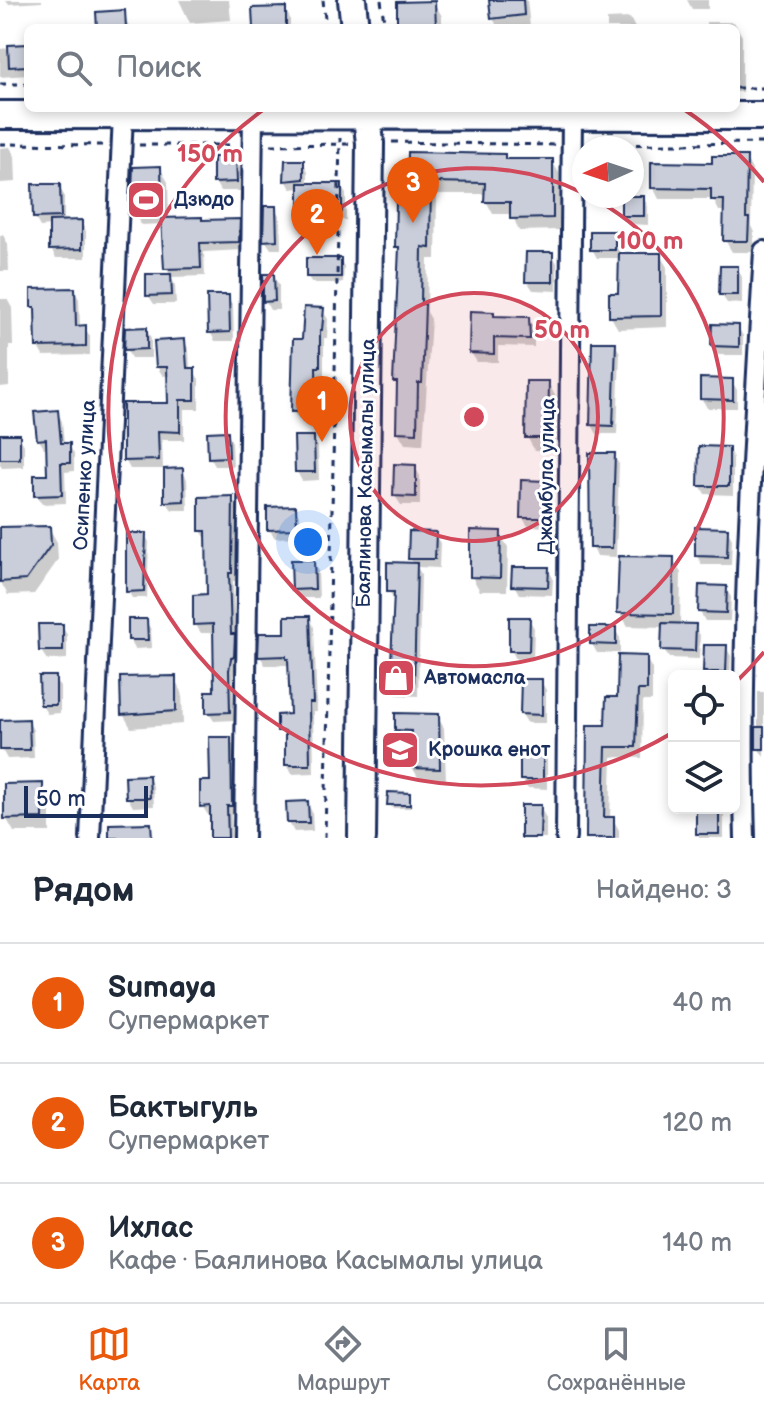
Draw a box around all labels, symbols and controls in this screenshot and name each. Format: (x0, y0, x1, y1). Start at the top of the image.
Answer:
search box (24, 24, 740, 112)
icon: search (52, 46, 96, 90)
text: Поиск (116, 50, 202, 86)
north arrow (572, 136, 644, 208)
text: 150 m (177, 140, 243, 169)
pin: 3 (387, 157, 439, 223)
sports icon: Дзюдо (125, 179, 167, 221)
place label: Дзюдо (174, 188, 234, 212)
pin: 2 (291, 189, 343, 255)
text: 100 m (617, 227, 683, 256)
text: 50 m (534, 316, 590, 345)
street label: Баялинова Касымалы улица (352, 338, 380, 608)
pin: 1 (296, 376, 348, 442)
street label: Джамбула улица (534, 397, 560, 555)
street label: Осипенко улица (69, 399, 101, 551)
centre of rings (460, 403, 488, 431)
your location (288, 522, 328, 562)
shop icon: Автомасла (375, 657, 417, 699)
place label: Автомасла (423, 666, 526, 690)
map controls (668, 670, 740, 814)
button: locate (668, 670, 740, 742)
school or university icon: Крошка енот (379, 729, 421, 771)
place label: Крошка енот (428, 738, 551, 762)
button: layers (668, 742, 740, 814)
scale bar (24, 782, 148, 818)
text: 50 m (36, 786, 86, 813)
text: Рядом (32, 870, 134, 911)
text: Найдено: 3 (596, 875, 732, 906)
text: Sumaya (108, 970, 216, 1006)
text: 1 (53, 988, 63, 1019)
text: 40 m (672, 988, 732, 1019)
text: Супермаркет (108, 1006, 269, 1037)
text: Бактыгуль (108, 1090, 258, 1126)
text: 2 (50, 1108, 66, 1139)
text: 120 m (663, 1108, 732, 1139)
text: Супермаркет (108, 1126, 269, 1157)
text: Ихлас (108, 1210, 193, 1246)
text: 3 (50, 1228, 66, 1259)
text: 140 m (662, 1228, 732, 1259)
text: Кафе · Баялинова Касымалы улица (108, 1246, 543, 1277)
tab: Карта (78, 1322, 140, 1397)
tab: Маршрут (297, 1322, 390, 1397)
tab: Сохранённые (547, 1322, 686, 1397)

